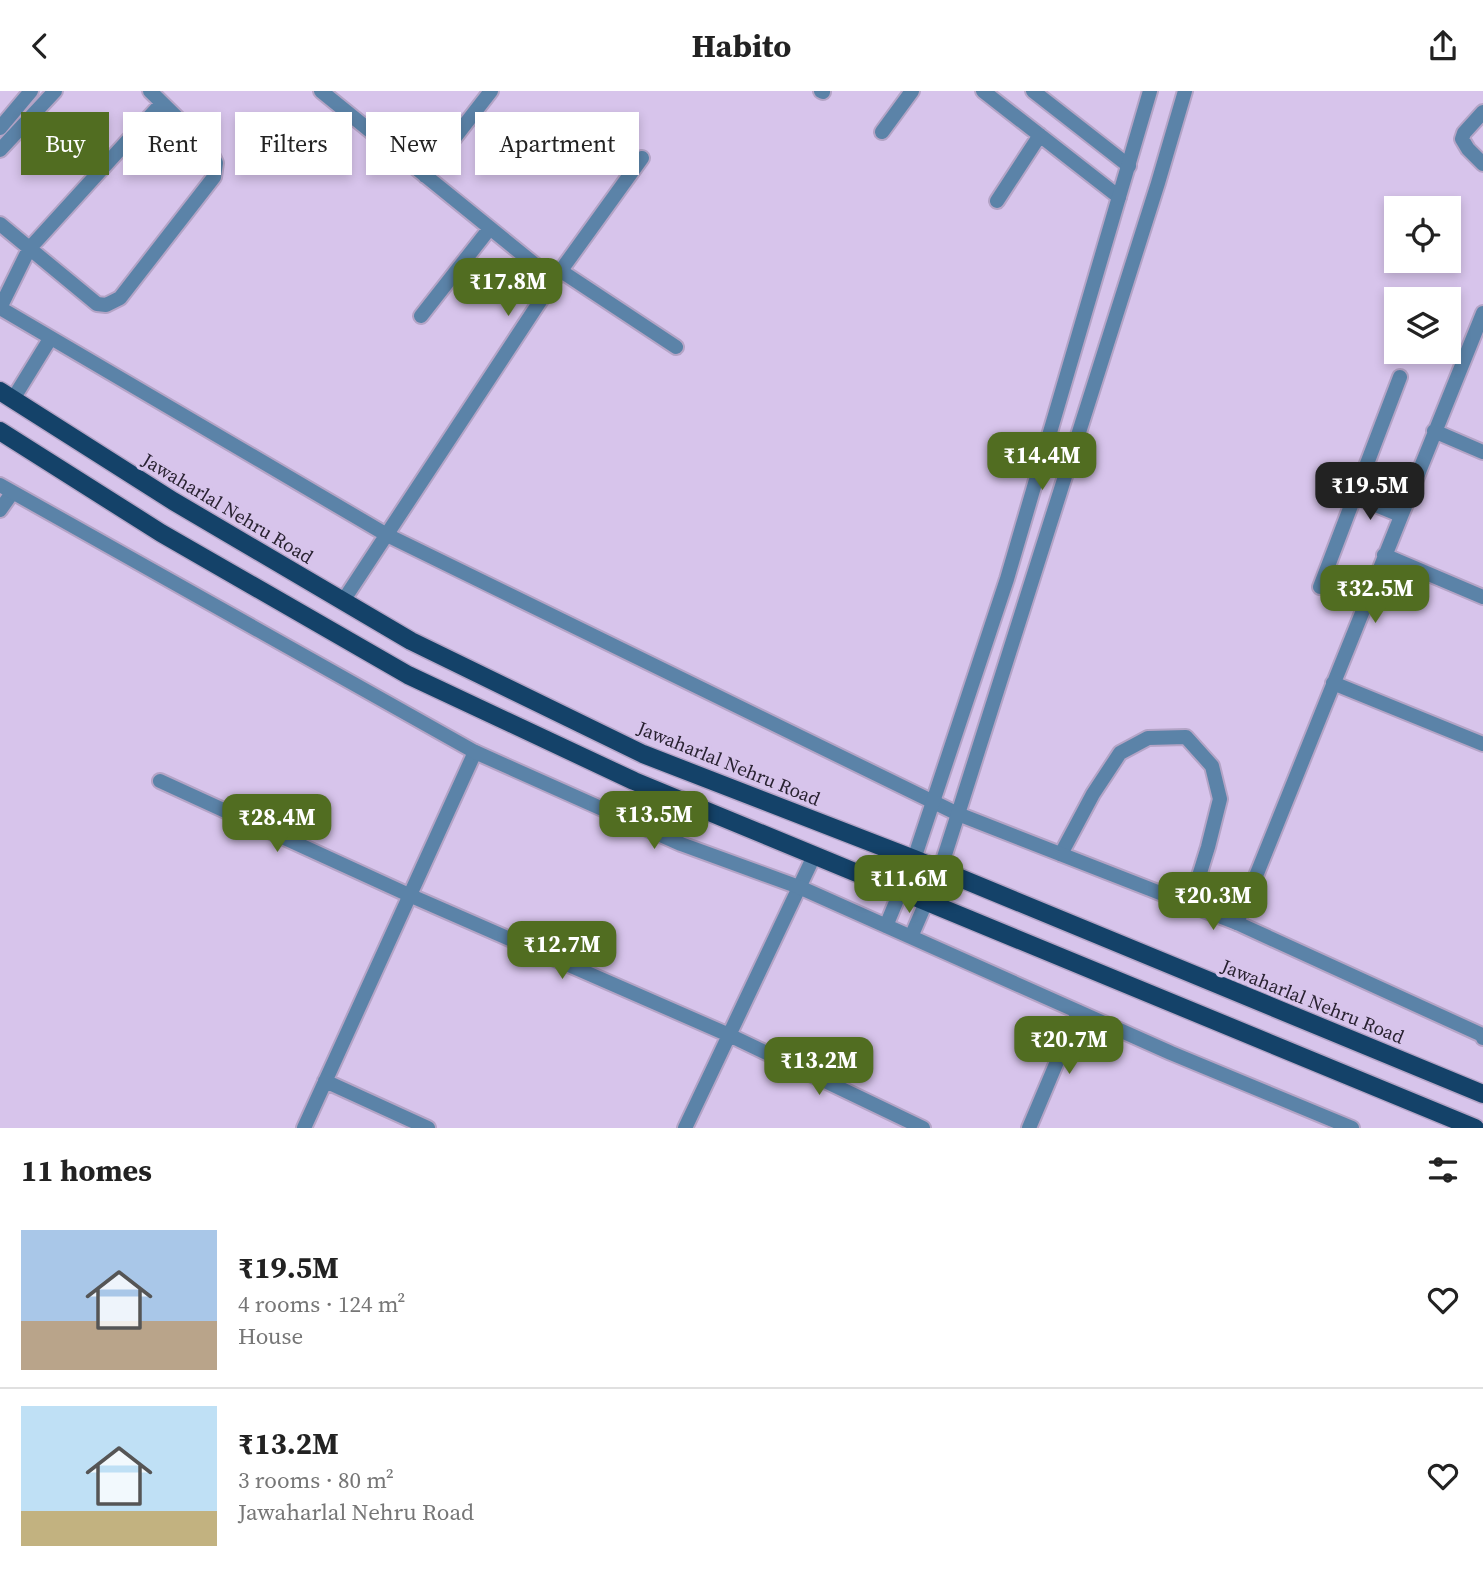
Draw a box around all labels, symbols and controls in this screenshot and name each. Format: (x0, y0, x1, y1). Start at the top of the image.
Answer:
text: Habito (692, 24, 791, 68)
icon: back (21, 27, 59, 65)
icon: share (1424, 27, 1462, 65)
chip: Buy (21, 112, 109, 175)
chip: Rent (123, 112, 221, 175)
chip: Filters (235, 112, 352, 175)
chip: New (366, 112, 461, 175)
chip: Apartment (475, 112, 639, 175)
map controls (1384, 196, 1461, 364)
button: locate (1384, 196, 1461, 273)
pin: ₹17.8M (451, 259, 565, 318)
text: ₹17.8M (469, 265, 547, 297)
button: layers (1384, 287, 1461, 364)
pin: ₹14.4M (985, 433, 1099, 492)
text: ₹14.4M (1003, 439, 1081, 471)
street label: Jawaharlal Nehru Road (137, 446, 319, 569)
pin: ₹19.5M (1313, 463, 1427, 522)
text: ₹19.5M (1331, 469, 1409, 501)
pin: ₹32.5M (1318, 566, 1432, 625)
text: ₹32.5M (1336, 572, 1414, 604)
street label: Jawaharlal Nehru Road (633, 714, 825, 812)
pin: ₹13.5M (597, 791, 711, 851)
pin: ₹28.4M (220, 795, 334, 854)
text: ₹13.5M (615, 798, 693, 830)
text: ₹28.4M (238, 801, 316, 833)
pin: ₹11.6M (852, 855, 966, 915)
text: ₹11.6M (870, 862, 948, 894)
pin: ₹20.3M (1156, 873, 1270, 932)
text: ₹20.3M (1174, 879, 1252, 911)
pin: ₹12.7M (505, 921, 619, 981)
text: ₹12.7M (523, 928, 601, 960)
street label: Jawaharlal Nehru Road (1217, 952, 1409, 1050)
pin: ₹20.7M (1012, 1017, 1126, 1076)
text: ₹20.7M (1030, 1023, 1108, 1055)
pin: ₹13.2M (762, 1037, 876, 1097)
text: ₹13.2M (780, 1044, 858, 1076)
text: 11 homes (21, 1150, 152, 1191)
icon: filters (1424, 1151, 1462, 1189)
text: ₹19.5M (238, 1247, 339, 1288)
icon: home (77, 1258, 161, 1342)
icon: heart (1424, 1281, 1462, 1319)
text: 4 rooms · 124 m² (238, 1288, 405, 1320)
text: House (238, 1320, 303, 1352)
text: ₹13.2M (238, 1423, 339, 1464)
icon: home (77, 1434, 161, 1518)
icon: heart (1424, 1457, 1462, 1495)
text: 3 rooms · 80 m² (238, 1464, 394, 1496)
text: Jawaharlal Nehru Road (238, 1496, 474, 1528)

